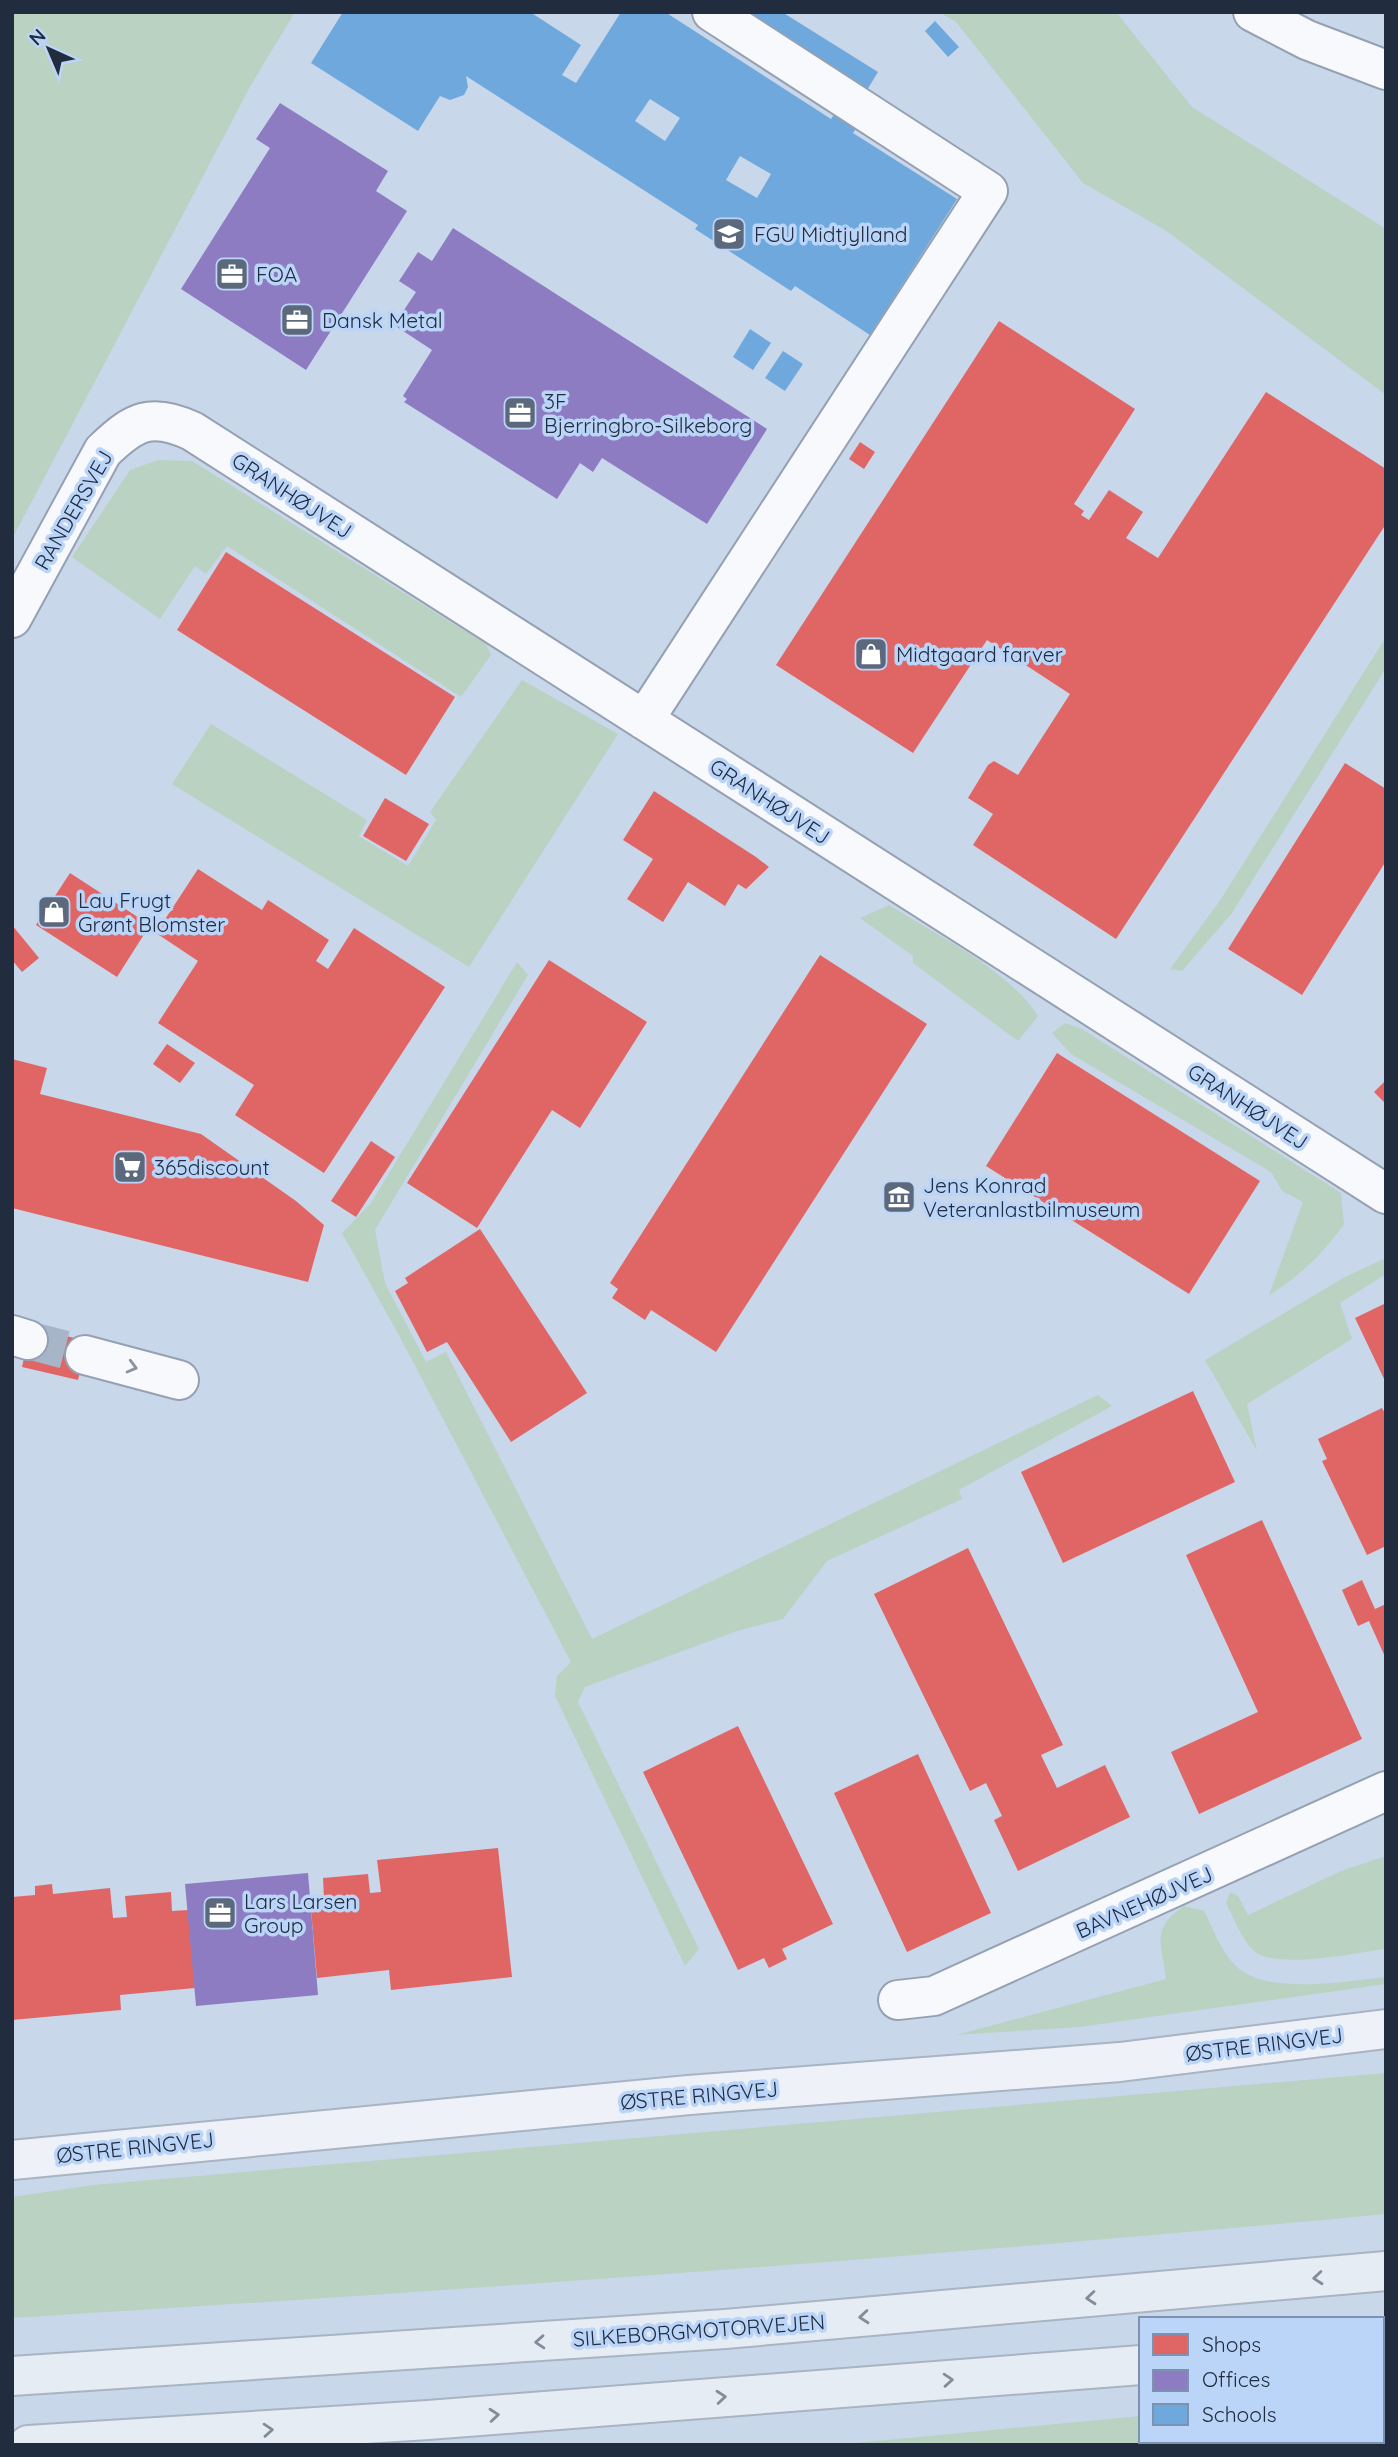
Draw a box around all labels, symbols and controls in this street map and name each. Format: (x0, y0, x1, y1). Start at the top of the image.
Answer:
north arrow (14, 14, 84, 84)
text: N (24, 23, 51, 50)
school or university icon: FGU Midtjylland (710, 215, 748, 253)
place label: FGU Midtjylland (754, 221, 908, 247)
office icon: FOA (213, 255, 251, 293)
place label: FOA (256, 261, 297, 287)
office icon: Dansk Metal (278, 301, 316, 339)
place label: Dansk Metal (322, 307, 443, 333)
place label: 3F Bjerringbro-Silkeborg (544, 388, 752, 438)
office icon: 3F Bjerringbro-Silkeborg (501, 394, 539, 432)
street label: RANDERSVEJ (28, 446, 118, 574)
street label: GRANHØJVEJ (227, 447, 357, 543)
shop icon: Midtgaard farver (852, 635, 890, 673)
place label: Midtgaard farver (896, 641, 1063, 667)
street label: GRANHØJVEJ (705, 753, 835, 849)
place label: Lau Frugt Grønt Blomster (78, 887, 225, 937)
shop icon: Lau Frugt Grønt Blomster (35, 893, 73, 931)
street label: GRANHØJVEJ (1183, 1058, 1313, 1154)
supermarket icon: 365discount (111, 1148, 149, 1186)
place label: 365discount (154, 1154, 270, 1180)
place label: Jens Konrad Veteranlastbilmuseum (923, 1172, 1140, 1222)
museum icon: Jens Konrad Veteranlastbilmuseum (880, 1178, 918, 1216)
one-way arrow (126, 1359, 138, 1374)
street label: BAVNEHØJVEJ (1072, 1860, 1216, 1944)
place label: Lars Larsen Group (244, 1888, 357, 1938)
office icon: Lars Larsen Group (201, 1894, 239, 1932)
street label: ØSTRE RINGVEJ (1184, 2021, 1344, 2067)
street label: ØSTRE RINGVEJ (619, 2075, 779, 2115)
street label: ØSTRE RINGVEJ (55, 2126, 215, 2168)
one-way arrow (1312, 2270, 1323, 2285)
one-way arrow (1085, 2290, 1096, 2305)
street label: SILKEBORGMOTORVEJEN (572, 2308, 826, 2352)
one-way arrow (859, 2309, 870, 2324)
legend (1139, 2317, 1384, 2443)
text: Shops (1202, 2331, 1261, 2357)
one-way arrow (534, 2334, 545, 2349)
text: Offices (1202, 2366, 1270, 2392)
one-way arrow (943, 2373, 954, 2388)
one-way arrow (716, 2390, 727, 2405)
text: Schools (1202, 2401, 1277, 2427)
one-way arrow (489, 2408, 500, 2423)
one-way arrow (262, 2423, 273, 2438)

